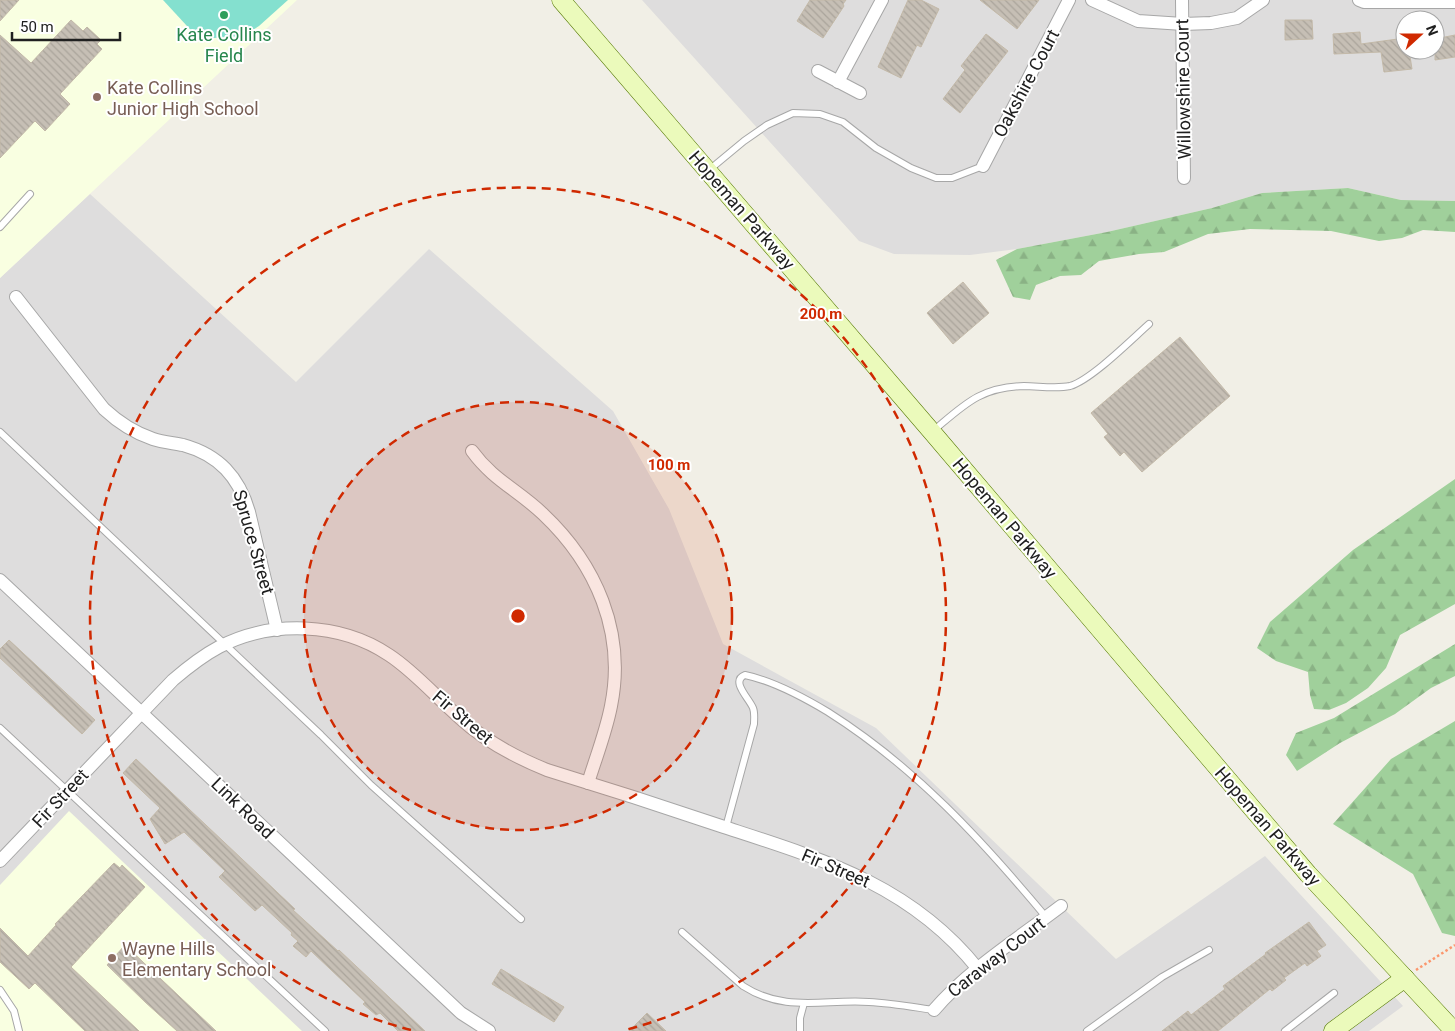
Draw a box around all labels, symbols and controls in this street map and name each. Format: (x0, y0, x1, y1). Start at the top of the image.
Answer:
marker: Kate Collins Field (218, 9, 230, 21)
scale bar (12, 10, 120, 42)
north arrow (1395, 10, 1445, 60)
text: 50 m (20, 18, 54, 36)
street label: Willowshire Court (1171, 18, 1195, 160)
text: N (1423, 23, 1441, 38)
place label: Kate Collins Field (176, 24, 272, 66)
street label: Oakshire Court (989, 25, 1063, 141)
place label: Kate Collins Junior High School (107, 77, 259, 119)
marker: Kate Collins Junior High School (91, 91, 103, 103)
street label: Hopeman Parkway (685, 146, 800, 274)
text: 200 m (800, 305, 842, 323)
street label: Hopeman Parkway (949, 454, 1062, 583)
text: 100 m (648, 456, 690, 474)
street label: Spruce Street (229, 487, 279, 597)
centre of rings (509, 607, 527, 625)
street label: Fir Street (429, 686, 498, 748)
street label: Hopeman Parkway (1211, 762, 1326, 890)
street label: Fir Street (28, 764, 92, 832)
street label: Link Road (207, 773, 279, 843)
street label: Fir Street (799, 844, 874, 892)
street label: Caraway Court (943, 912, 1049, 1001)
place label: Wayne Hills Elementary School (122, 938, 271, 980)
marker: Wayne Hills Elementary School (106, 952, 118, 964)

